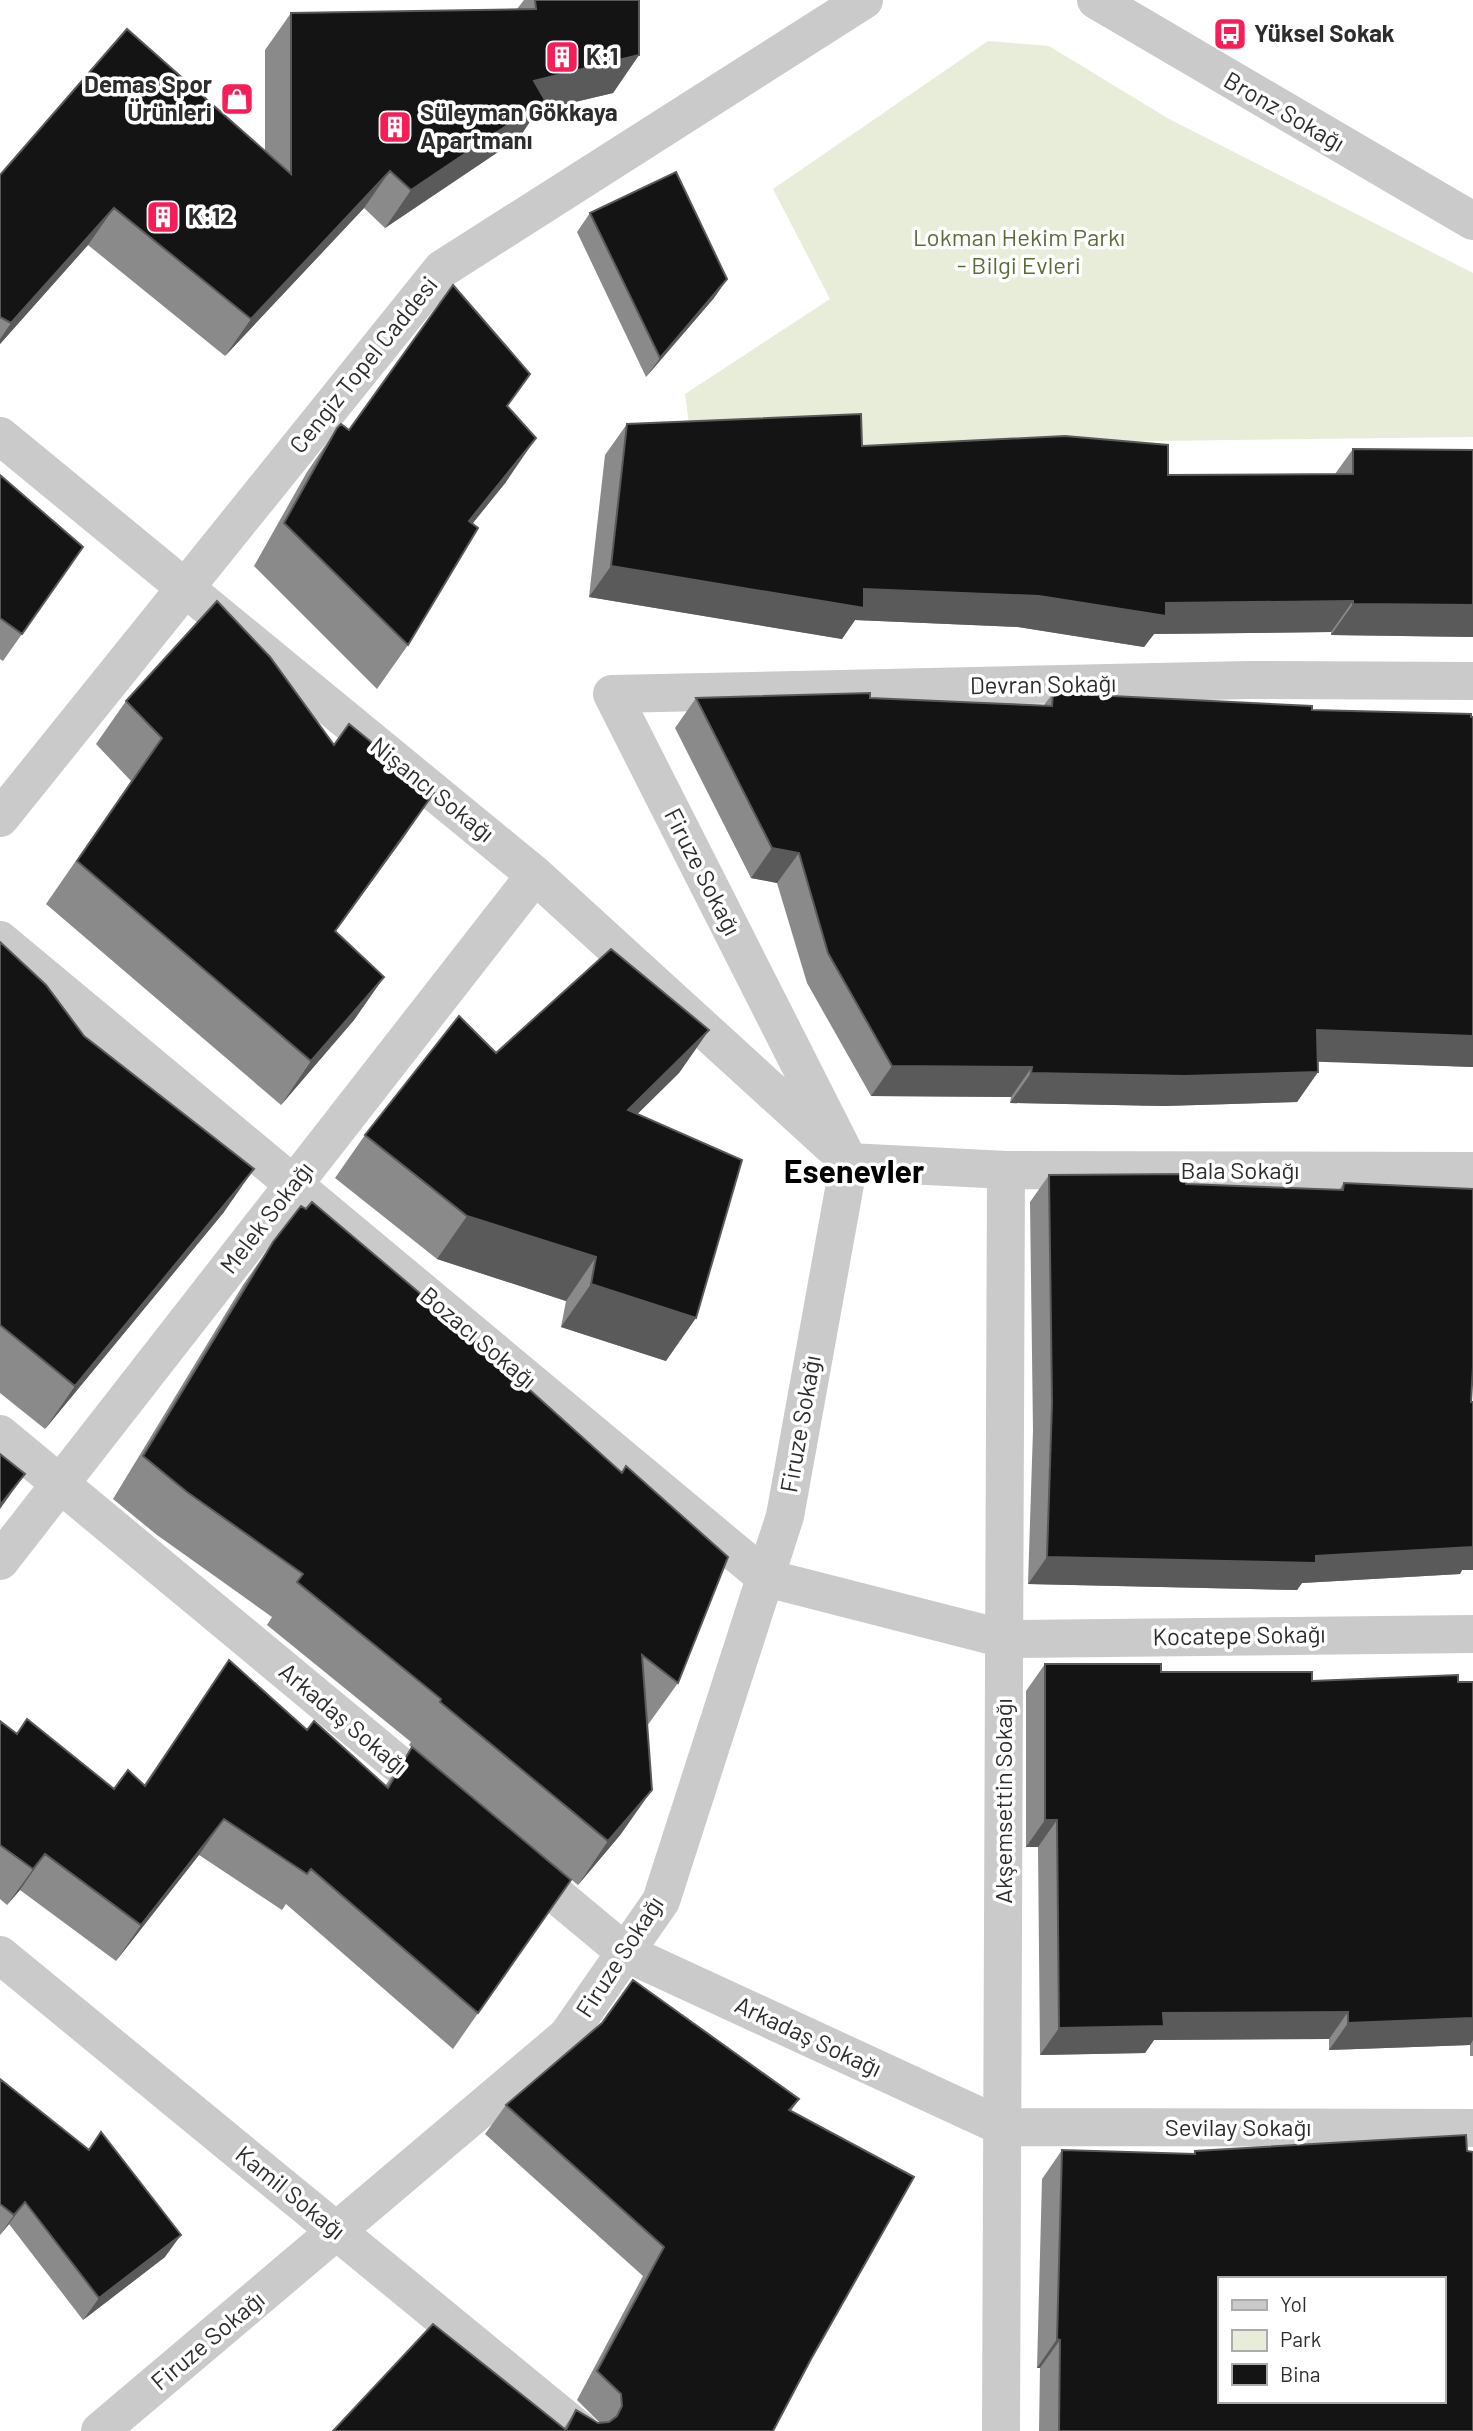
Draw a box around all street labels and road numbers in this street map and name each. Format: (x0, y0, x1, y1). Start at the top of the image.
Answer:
street label: Bronz Sokağı (1219, 65, 1350, 157)
street label: Cengiz Topel Caddesi (283, 270, 443, 458)
street label: Devran Sokağı (969, 668, 1116, 699)
street label: Nişancı Sokağı (365, 730, 501, 847)
street label: Firuze Sokağı (659, 803, 748, 940)
street label: Melek Sokağı (213, 1155, 319, 1279)
street label: Bala Sokağı (1181, 1155, 1299, 1184)
street label: Bozacı Sokağı (415, 1280, 543, 1394)
street label: Firuze Sokağı (773, 1353, 826, 1495)
street label: Kocatepe Sokağı (1152, 1618, 1326, 1651)
street label: Arkadaş Sokağı (274, 1656, 414, 1780)
street label: Akşemsettin Sokağı (988, 1698, 1017, 1904)
street label: Firuze Sokağı (569, 1890, 669, 2022)
street label: Arkadaş Sokağı (731, 1989, 886, 2082)
street label: Sevilay Sokağı (1165, 2112, 1311, 2141)
street label: Kamil Sokağı (230, 2139, 351, 2245)
street label: Firuze Sokağı (145, 2284, 269, 2396)

